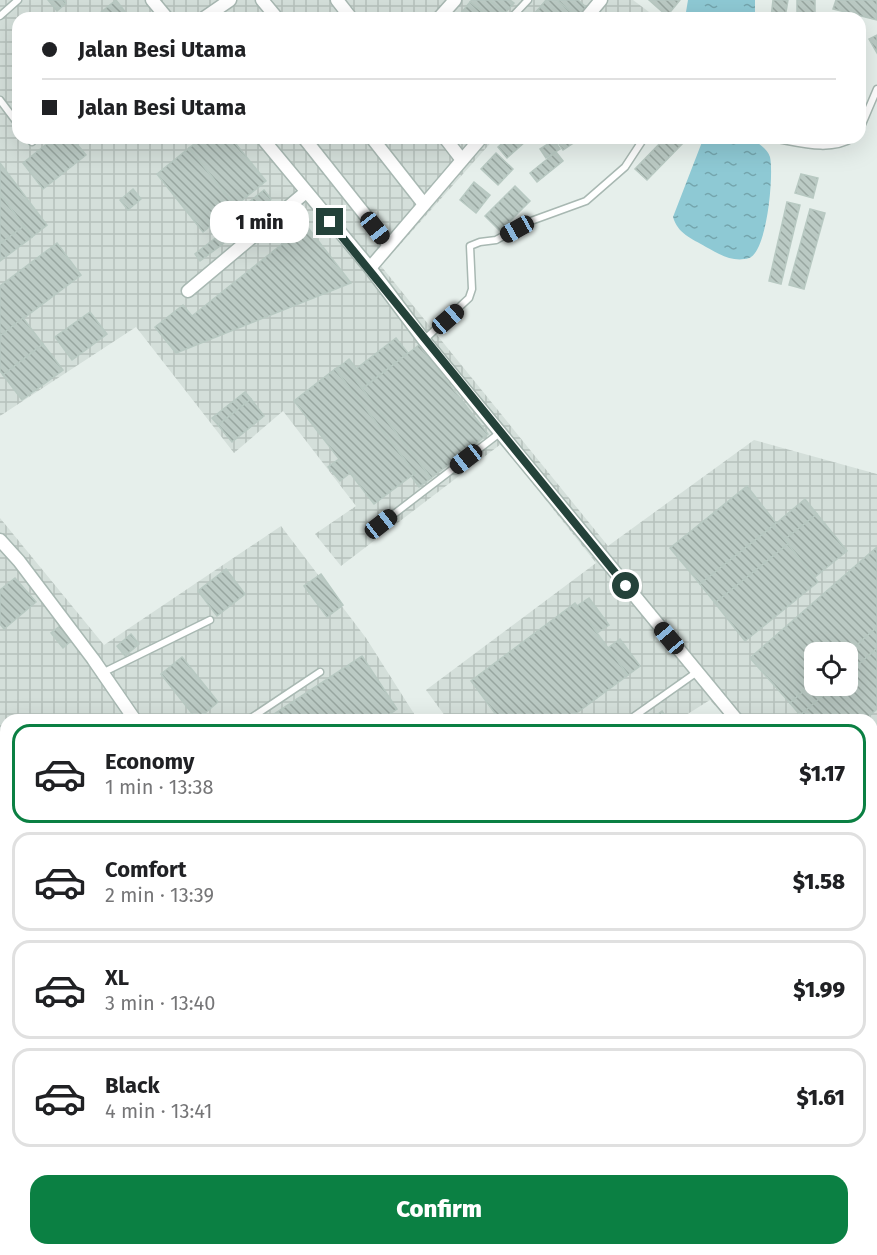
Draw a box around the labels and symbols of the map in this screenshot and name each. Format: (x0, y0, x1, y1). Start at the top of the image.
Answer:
callout: 1 min (210, 201, 309, 243)
route end (316, 208, 343, 235)
car (357, 208, 393, 248)
car (497, 212, 537, 246)
car (429, 300, 467, 338)
car (446, 441, 486, 477)
car (361, 506, 401, 542)
route start (612, 572, 639, 599)
car (651, 618, 687, 658)

